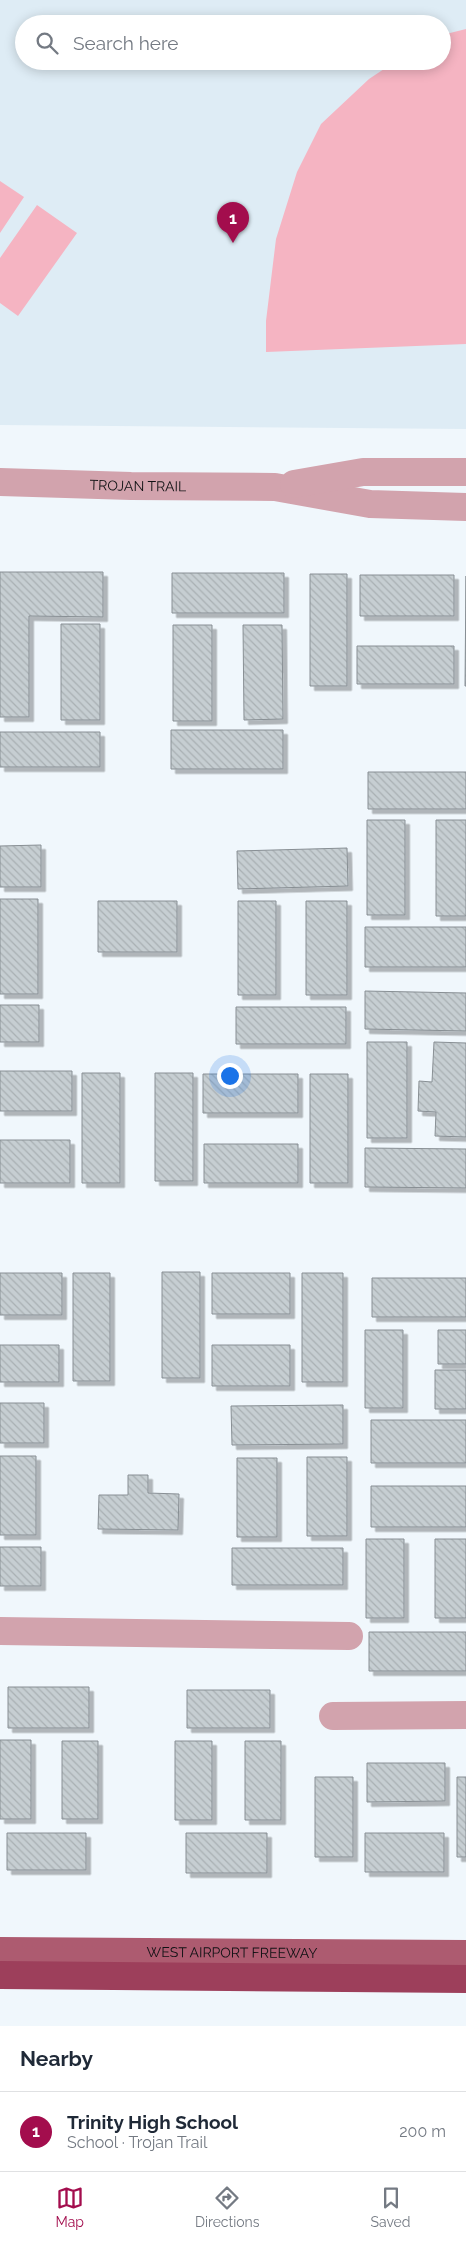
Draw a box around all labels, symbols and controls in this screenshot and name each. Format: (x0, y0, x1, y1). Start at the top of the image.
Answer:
search box (15, 15, 451, 70)
icon: search (33, 29, 61, 57)
text: Search here (73, 32, 179, 54)
pin: 1 (217, 202, 249, 243)
street label: TROJAN TRAIL (89, 477, 186, 494)
your location (217, 1063, 243, 1089)
street label: WEST AIRPORT FREEWAY (147, 1944, 317, 1961)
text: Nearby (20, 2046, 93, 2071)
text: Trinity High School (67, 2111, 238, 2133)
text: 1 (32, 2122, 40, 2141)
text: 200 m (399, 2122, 446, 2141)
text: School · Trojan Trail (67, 2133, 207, 2152)
tab: Map (55, 2184, 84, 2230)
tab: Directions (195, 2184, 260, 2230)
tab: Saved (370, 2184, 411, 2230)

